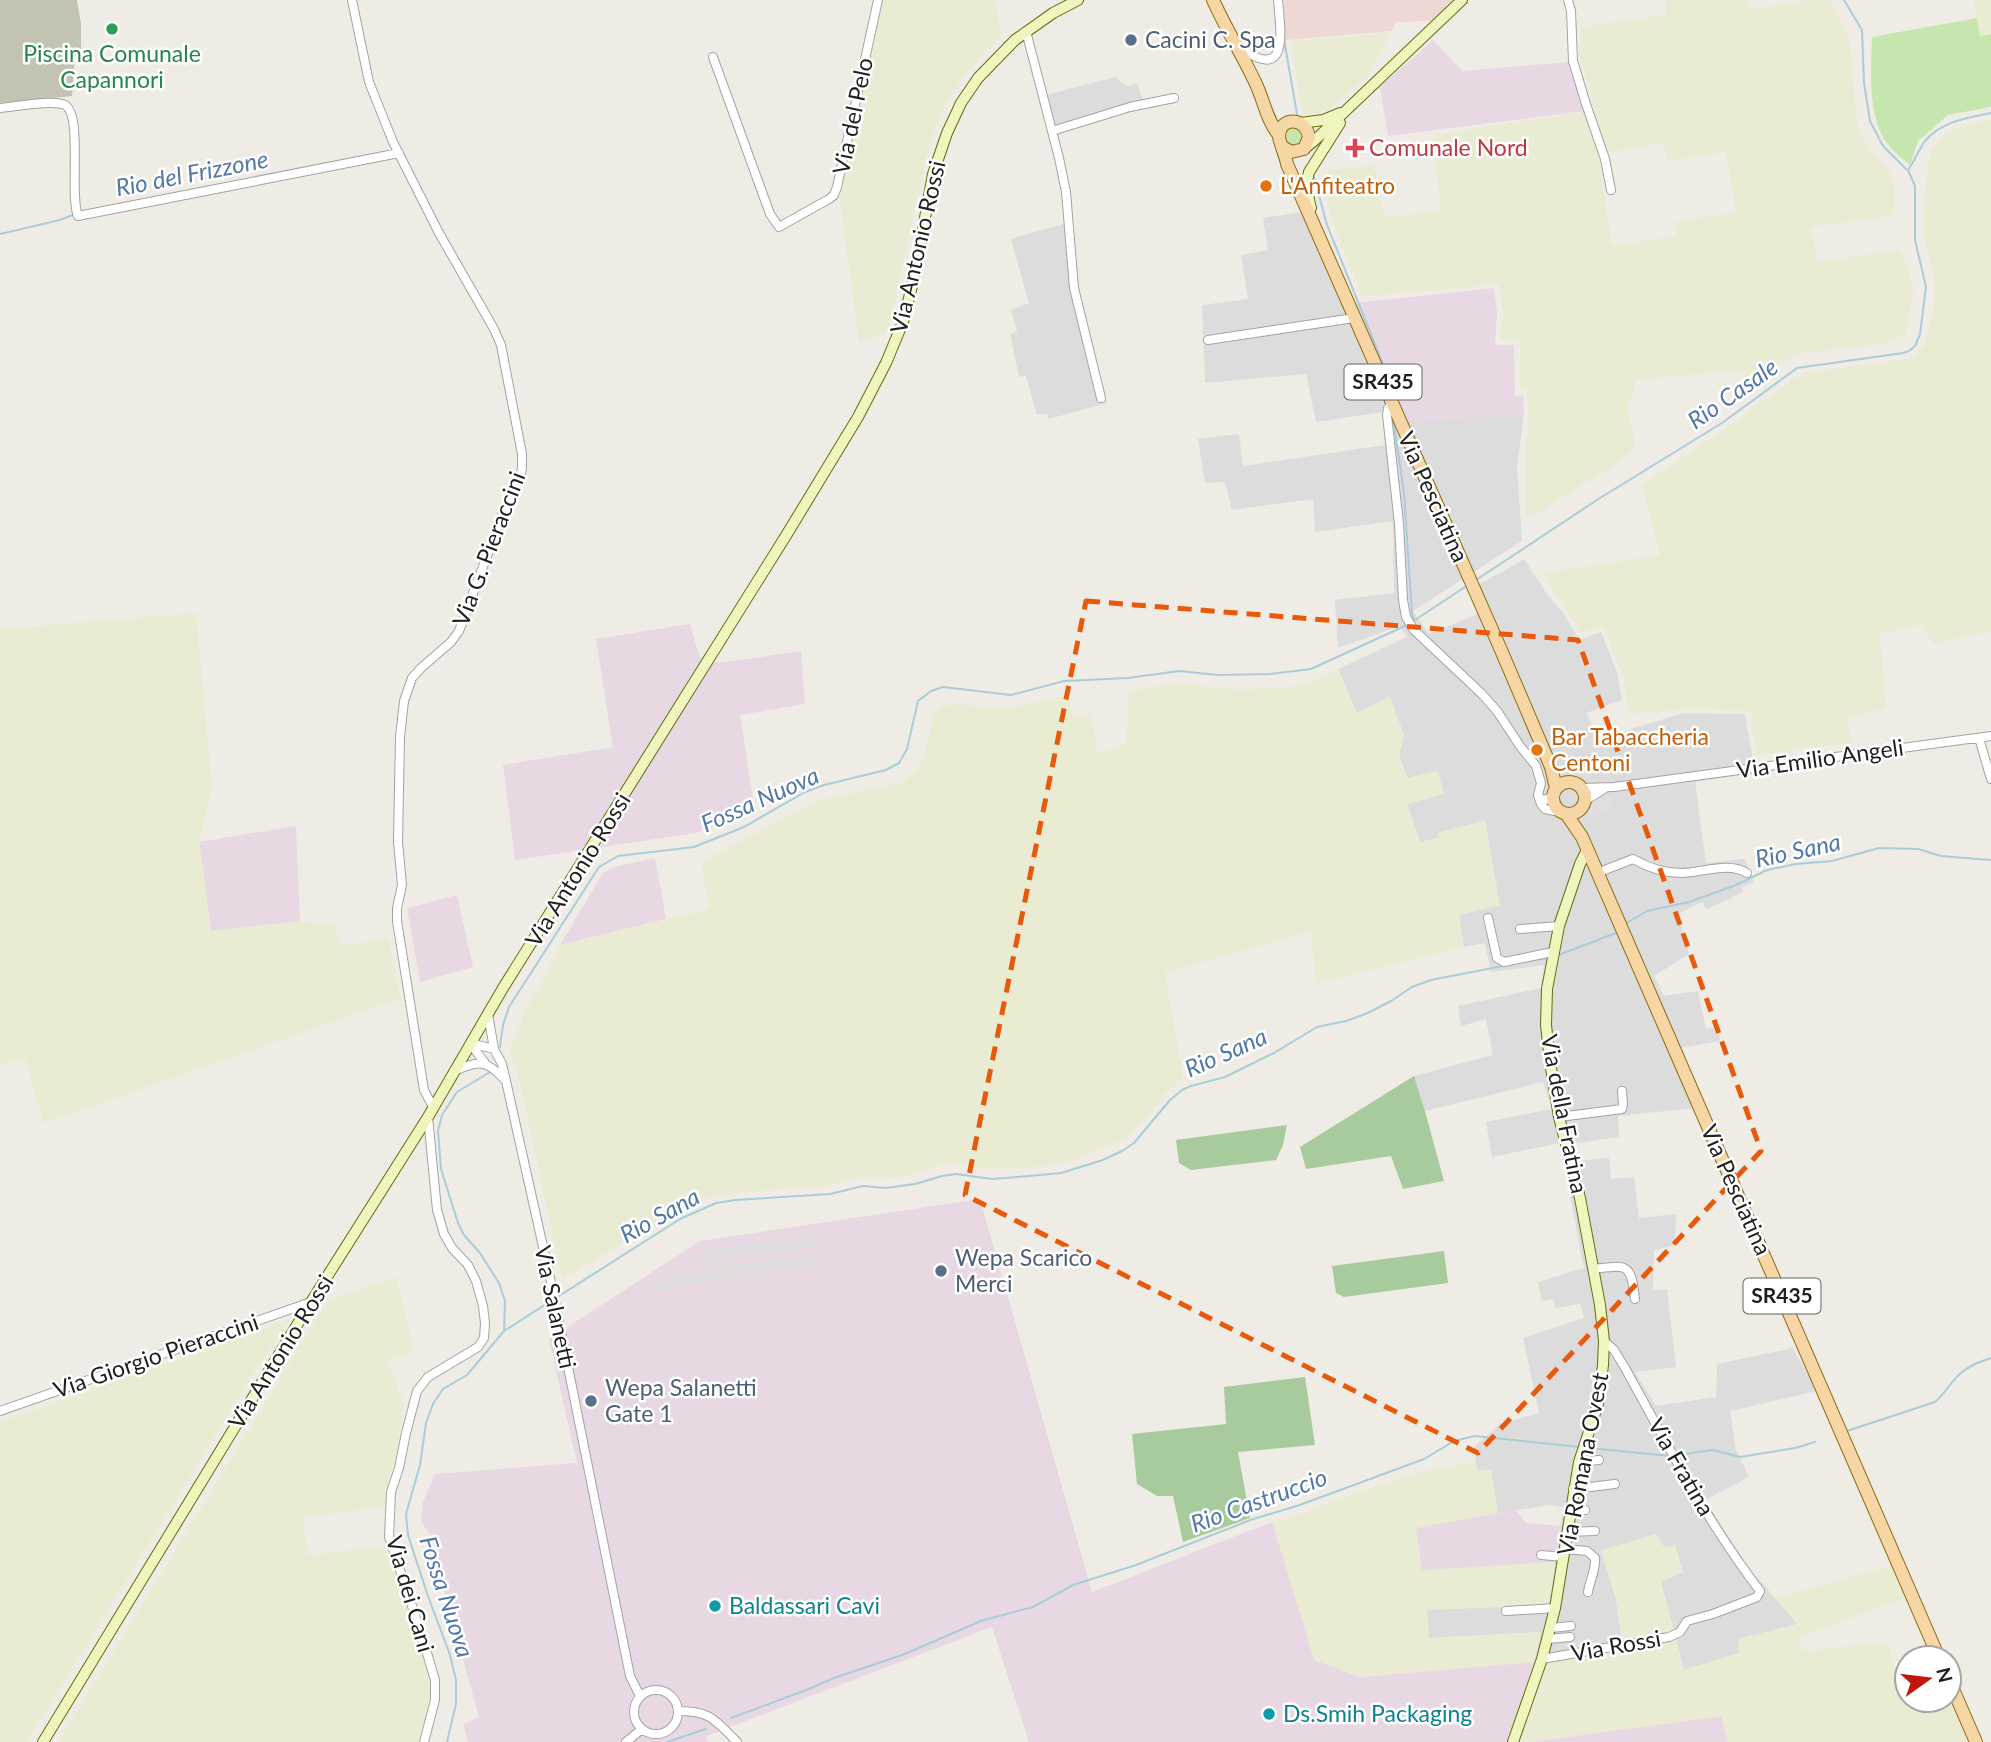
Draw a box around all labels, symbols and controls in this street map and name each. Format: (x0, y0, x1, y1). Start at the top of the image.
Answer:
marker: Piscina Comunale Capannori (104, 21, 120, 37)
place label: Cacini C. Spa (1145, 25, 1276, 53)
marker: Cacini C. Spa (1123, 32, 1139, 48)
place label: Piscina Comunale Capannori (23, 39, 201, 93)
street label: Via del Pelo (826, 55, 878, 177)
place label: Comunale Nord (1369, 133, 1528, 161)
marker: Comunale Nord (1347, 140, 1363, 156)
water label: Rio del Frizzone (113, 144, 270, 202)
street label: Via Antonio Rossi (884, 158, 951, 336)
place label: L'Anfiteatro (1280, 171, 1395, 199)
marker: L'Anfiteatro (1258, 178, 1274, 194)
water label: Rio Casale (1682, 351, 1783, 434)
road number: SR435 (1344, 364, 1422, 400)
street label: Via Pesciatina (1393, 427, 1475, 566)
street label: Via G. Pieraccini (446, 467, 530, 630)
place label: Bar Tabaccheria Centoni (1551, 722, 1709, 776)
street label: Via Emilio Angeli (1735, 732, 1905, 784)
marker: Bar Tabaccheria Centoni (1529, 742, 1545, 758)
water label: Fossa Nuova (696, 760, 823, 838)
street label: Via Antonio Rossi (519, 787, 636, 952)
water label: Rio Sana (1752, 826, 1843, 873)
water label: Rio Sana (1180, 1021, 1271, 1083)
street label: Via della Fratina (1536, 1032, 1594, 1196)
street label: Via Pesciatina (1696, 1120, 1778, 1259)
water label: Rio Sana (614, 1181, 704, 1248)
street label: Via Salanetti (529, 1243, 583, 1371)
place label: Wepa Scarico Merci (955, 1243, 1092, 1297)
marker: Wepa Scarico Merci (933, 1263, 949, 1279)
street label: Via Antonio Rossi (222, 1269, 339, 1434)
road number: SR435 (1744, 1278, 1820, 1314)
street label: Via Giorgio Pieraccini (50, 1307, 262, 1403)
street label: Via Romana Ovest (1551, 1369, 1614, 1558)
place label: Wepa Salanetti Gate 1 (605, 1373, 757, 1427)
marker: Wepa Salanetti Gate 1 (583, 1393, 599, 1409)
street label: Via Fratina (1643, 1413, 1721, 1520)
water label: Rio Castruccio (1186, 1461, 1331, 1538)
street label: Via dei Cani (381, 1532, 441, 1655)
water label: Fossa Nuova (414, 1532, 481, 1661)
place label: Baldassari Cavi (729, 1591, 880, 1619)
marker: Baldassari Cavi (707, 1598, 723, 1614)
street label: Via Rossi (1569, 1623, 1663, 1667)
north arrow (1893, 1644, 1963, 1714)
text: N (1932, 1665, 1958, 1685)
place label: Ds.Smih Packaging (1283, 1699, 1472, 1727)
marker: Ds.Smih Packaging (1261, 1706, 1277, 1722)

